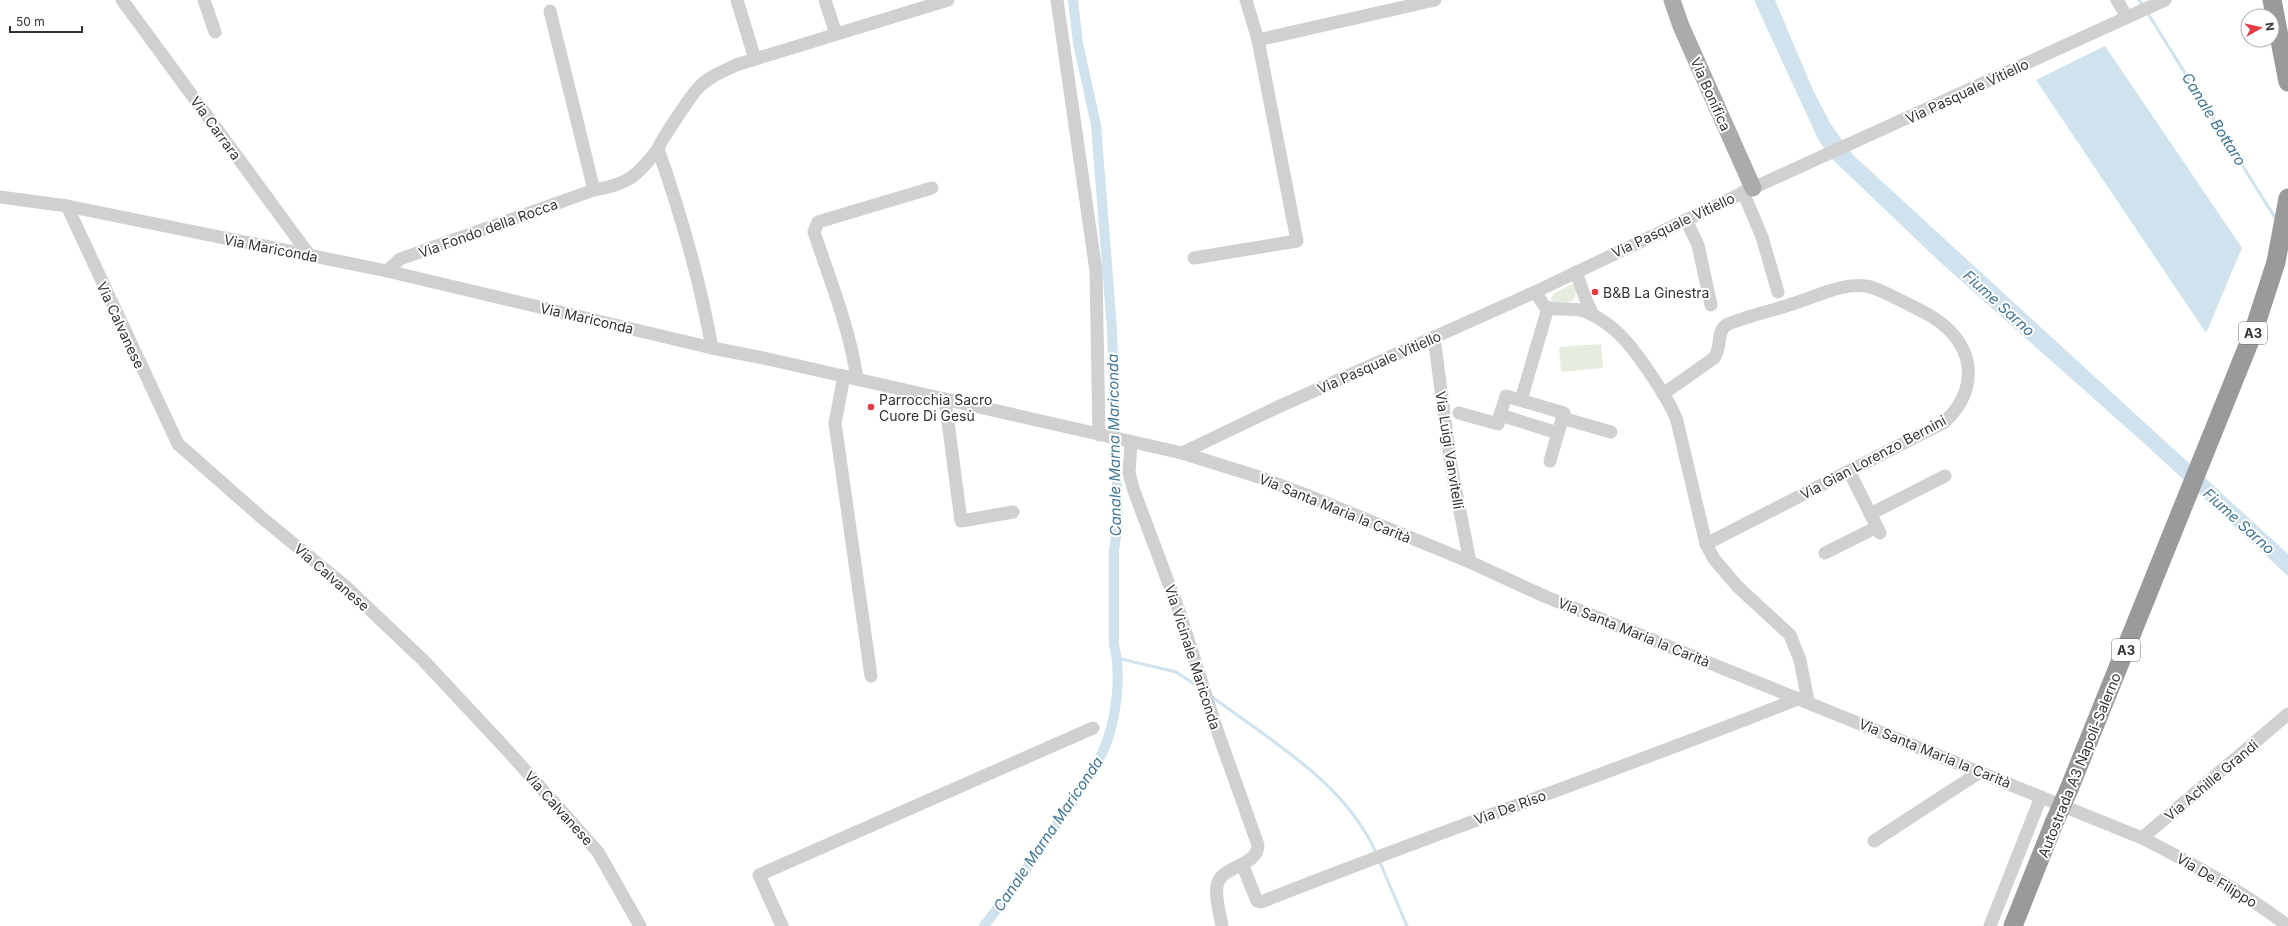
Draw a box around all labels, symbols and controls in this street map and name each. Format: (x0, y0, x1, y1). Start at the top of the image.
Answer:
scale bar (10, 8, 82, 34)
north arrow (2240, 8, 2280, 48)
text: 50 m (16, 14, 45, 29)
text: N (2262, 21, 2277, 32)
street label: Via Bonifica (1687, 55, 1735, 133)
street label: Via Pasquale Vitiello (1903, 55, 2031, 127)
water label: Canale Bottaro (2178, 69, 2250, 169)
street label: Via Carrara (187, 93, 245, 163)
street label: Via Pasquale Vitiello (1609, 189, 1737, 261)
street label: Via Fondo della Rocca (416, 195, 560, 261)
street label: Via Mariconda (223, 231, 319, 265)
water label: Fiume Sarno (1959, 266, 2039, 340)
street label: Via Calvanese (93, 279, 149, 371)
place label: B&B La Ginestra (1603, 284, 1709, 301)
marker: B&B La Ginestra (1590, 287, 1600, 297)
street label: Via Mariconda (539, 299, 635, 337)
road number: A3 (2239, 322, 2267, 344)
street label: Via Pasquale Vitiello (1315, 327, 1443, 397)
water label: Canale Marna Mariconda (1103, 353, 1125, 537)
street label: Via Luigi Vanvitelli (1432, 390, 1468, 510)
place label: Parrocchia Sacro Cuore Di Gesù (879, 391, 992, 424)
marker: Parrocchia Sacro Cuore Di Gesù (866, 402, 876, 412)
street label: Via Gian Lorenzo Bernini (1797, 411, 1949, 503)
street label: Via Santa Maria la Carità (1257, 470, 1413, 546)
water label: Fiume Sarno (2199, 484, 2279, 558)
street label: Via Calvanese (291, 540, 373, 614)
street label: Via Vicinale Mariconda (1162, 582, 1224, 732)
street label: Via Santa Maria la Carità (1556, 594, 1712, 670)
road number: A3 (2112, 639, 2140, 661)
street label: Autostrada A3 Napoli-Salerno (2034, 670, 2124, 860)
street label: Via Santa Maria la Carità (1857, 715, 2013, 791)
street label: Via Achille Grandi (2161, 736, 2261, 824)
water label: Canale Marna Mariconda (989, 753, 1107, 915)
street label: Via Calvanese (521, 767, 597, 849)
street label: Via De Riso (1472, 786, 1548, 828)
street label: Via De Filippo (2174, 849, 2260, 911)

